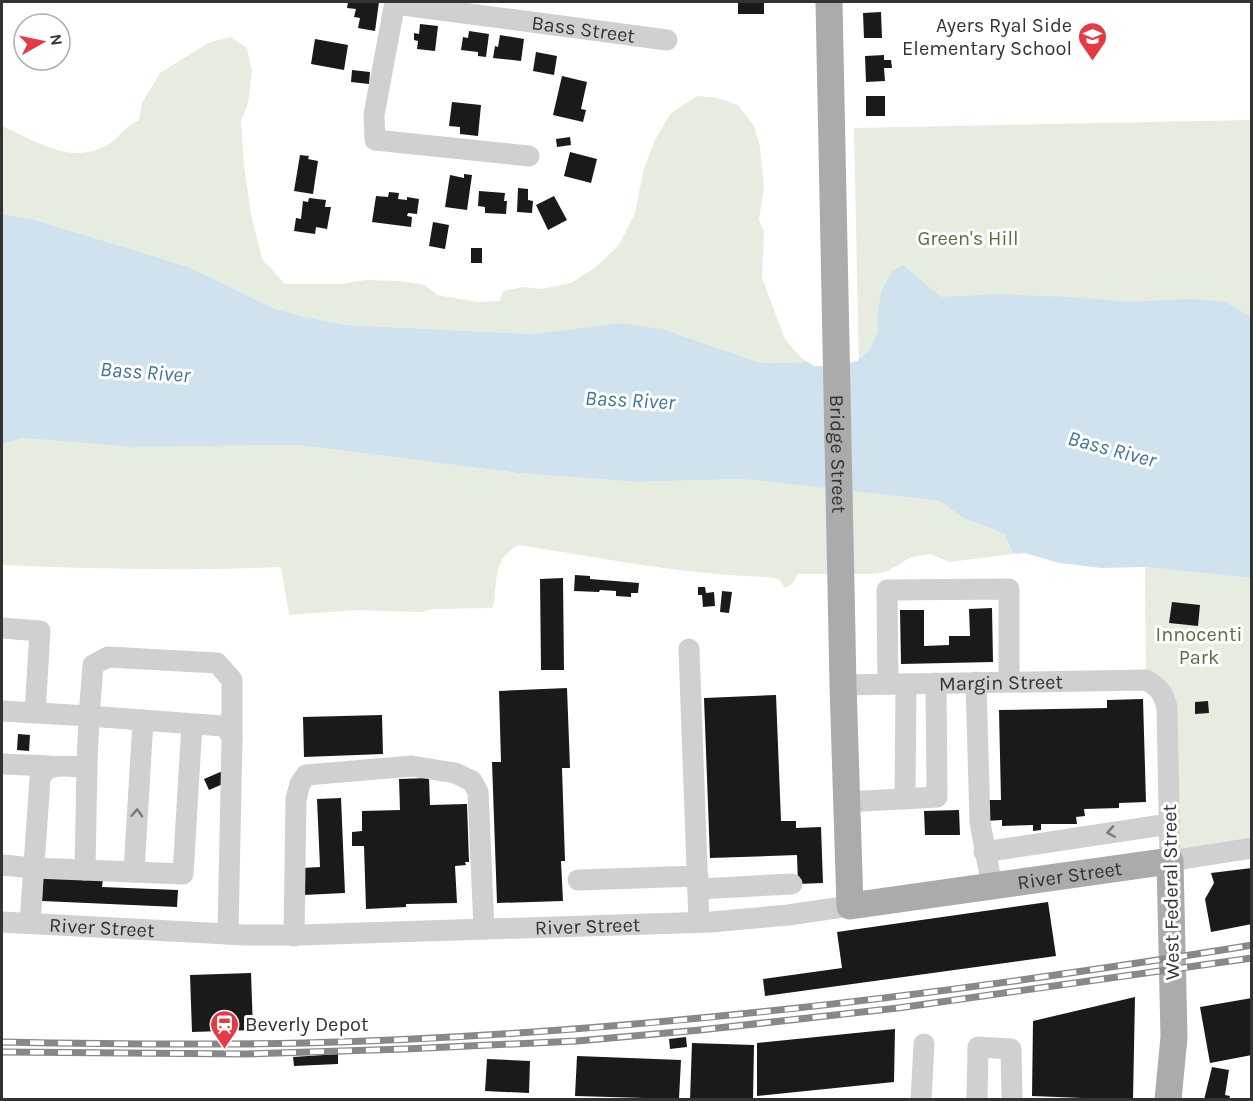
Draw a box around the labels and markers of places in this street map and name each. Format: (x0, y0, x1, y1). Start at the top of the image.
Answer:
place label: Ayers Ryal Side Elementary School (902, 14, 1072, 60)
school or university icon: Ayers Ryal Side Elementary School (1077, 20, 1109, 62)
station icon: Beverly Depot (208, 1008, 240, 1050)
place label: Beverly Depot (245, 1013, 369, 1036)

